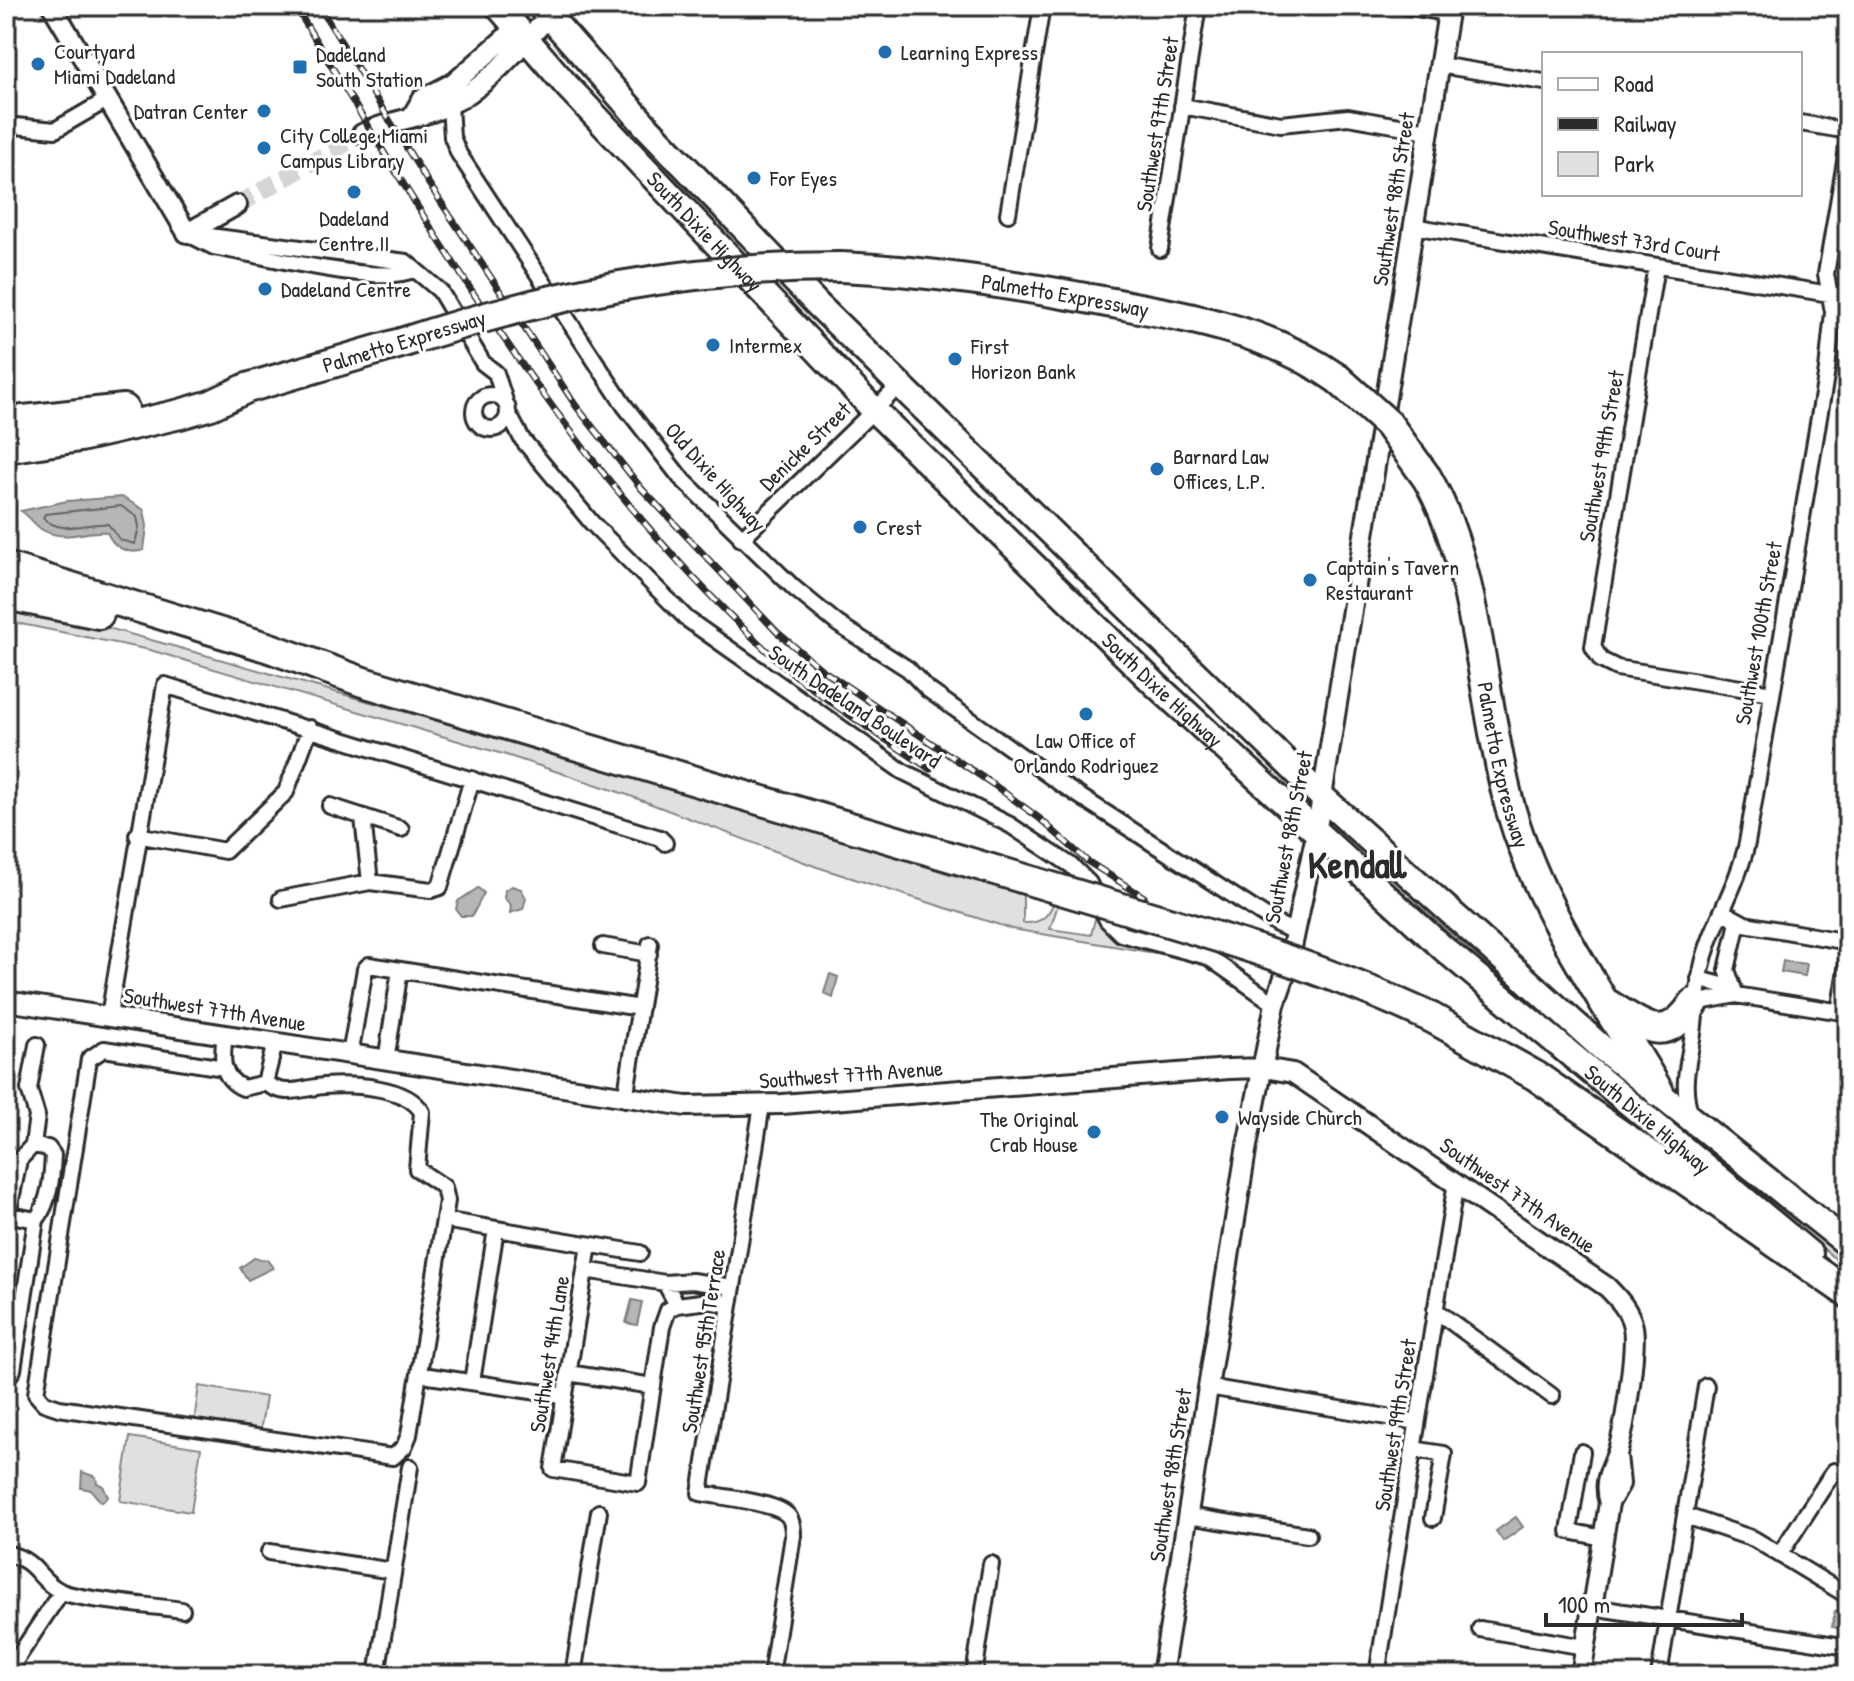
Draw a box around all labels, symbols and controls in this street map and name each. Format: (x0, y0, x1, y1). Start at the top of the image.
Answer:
street label: Southwest 97th Street (1128, 34, 1186, 214)
place label: Courtyard Miami Dadeland (54, 36, 175, 91)
place label: Learning Express (901, 37, 1038, 67)
place label: Dadeland South Station (316, 39, 423, 94)
marker: Learning Express (876, 43, 894, 61)
legend (1542, 52, 1802, 196)
marker: Courtyard Miami Dadeland (29, 55, 47, 73)
marker: Dadeland South Station (291, 58, 309, 76)
text: Road (1614, 67, 1653, 99)
place label: Datran Center (134, 96, 249, 126)
marker: Datran Center (255, 102, 273, 120)
text: Railway (1614, 107, 1677, 139)
street label: Southwest 98th Street (1364, 110, 1422, 288)
place label: City College Miami Campus Library (280, 120, 428, 175)
marker: City College Miami Campus Library (255, 139, 273, 157)
text: Park (1614, 147, 1654, 179)
place label: For Eyes (769, 163, 837, 193)
street label: South Dixie Highway (640, 164, 769, 298)
marker: For Eyes (745, 169, 763, 187)
marker: Dadeland Centre II (345, 183, 363, 201)
place label: Dadeland Centre II (319, 203, 389, 258)
street label: Southwest 73rd Court (1546, 212, 1722, 268)
street label: Palmetto Expressway (979, 266, 1151, 324)
place label: Dadeland Centre (281, 274, 411, 304)
marker: Dadeland Centre (256, 280, 274, 298)
street label: Palmetto Expressway (319, 302, 489, 380)
place label: Intermex (729, 330, 802, 360)
place label: First Horizon Bank (970, 331, 1076, 386)
marker: Intermex (704, 336, 722, 354)
marker: First Horizon Bank (946, 350, 964, 368)
street label: Southwest 99th Street (1571, 367, 1631, 544)
street label: Denicke Street (753, 394, 858, 497)
street label: Old Dixie Highway (659, 416, 773, 538)
place label: Barnard Law Offices, L.P. (1173, 441, 1269, 496)
marker: Barnard Law Offices, L.P. (1148, 460, 1166, 478)
place label: Crest (876, 512, 922, 542)
marker: Crest (851, 518, 869, 536)
street label: Southwest 100th Street (1727, 539, 1789, 727)
place label: Captain's Tavern Restaurant (1326, 552, 1459, 607)
marker: Captain's Tavern Restaurant (1301, 571, 1319, 589)
street label: South Dixie Highway (1095, 625, 1230, 754)
street label: South Dadeland Boulevard (763, 637, 947, 775)
street label: Palmetto Expressway (1470, 680, 1537, 852)
marker: Law Office of Orlando Rodriguez (1077, 705, 1095, 723)
place label: Law Office of Orlando Rodriguez (1013, 725, 1159, 780)
street label: Southwest 98th Street (1257, 748, 1320, 926)
district label: Kendall (1308, 838, 1408, 890)
street label: Southwest 77th Avenue (122, 980, 308, 1038)
street label: Southwest 77th Avenue (758, 1053, 944, 1095)
street label: South Dixie Highway (1578, 1057, 1717, 1180)
place label: Wayside Church (1238, 1102, 1362, 1132)
place label: The Original Crab House (980, 1104, 1078, 1159)
marker: Wayside Church (1213, 1108, 1231, 1126)
marker: The Original Crab House (1085, 1123, 1103, 1141)
street label: Southwest 77th Avenue (1434, 1130, 1602, 1260)
street label: Southwest 95th Terrace (674, 1247, 732, 1435)
street label: Southwest 94th Lane (522, 1273, 576, 1435)
street label: Southwest 99th Street (1367, 1336, 1423, 1513)
street label: Southwest 98th Street (1141, 1386, 1199, 1564)
scale bar (1546, 1577, 1742, 1627)
text: 100 m (1558, 1588, 1610, 1620)

